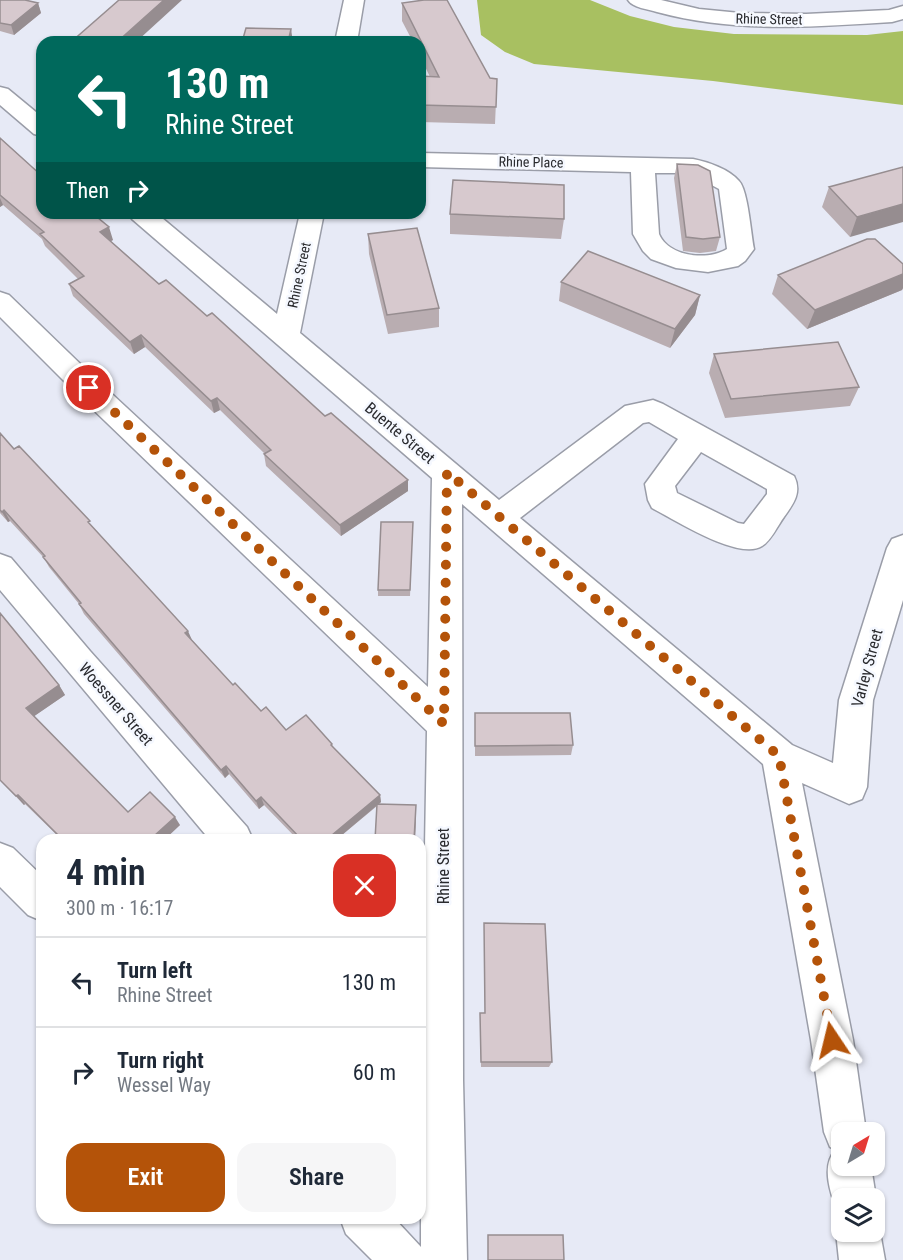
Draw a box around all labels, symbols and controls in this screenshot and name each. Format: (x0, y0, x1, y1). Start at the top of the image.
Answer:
street label: Rhine Street (735, 10, 803, 28)
text: 130 m (165, 59, 270, 108)
icon: left (66, 60, 144, 138)
text: Rhine Street (165, 109, 294, 141)
street label: Rhine Place (499, 153, 564, 171)
icon: right (121, 174, 154, 207)
text: Then (66, 178, 109, 203)
street label: Rhine Street (284, 241, 314, 309)
pin (63, 362, 114, 413)
icon: arrive (72, 371, 105, 404)
street label: Buente Street (361, 398, 439, 468)
street label: Varley Street (847, 627, 887, 709)
street label: Woessner Street (75, 659, 157, 749)
street label: Rhine Street (434, 828, 453, 904)
text: 4 min (66, 852, 146, 894)
button: close (333, 854, 396, 917)
text: 300 m · 16:17 (66, 896, 173, 920)
text: Turn left (117, 958, 192, 983)
icon: left (66, 966, 99, 999)
text: 130 m (342, 970, 396, 995)
text: Rhine Street (117, 983, 212, 1007)
position arrow (800, 1008, 864, 1072)
text: Turn right (117, 1048, 204, 1073)
icon: right (66, 1056, 99, 1089)
text: 60 m (353, 1060, 396, 1085)
text: Wessel Way (117, 1073, 211, 1097)
north arrow (831, 1122, 885, 1176)
map controls (831, 1122, 885, 1242)
button: Exit (66, 1143, 225, 1212)
button: Share (237, 1143, 396, 1212)
button: layers (831, 1188, 885, 1242)

